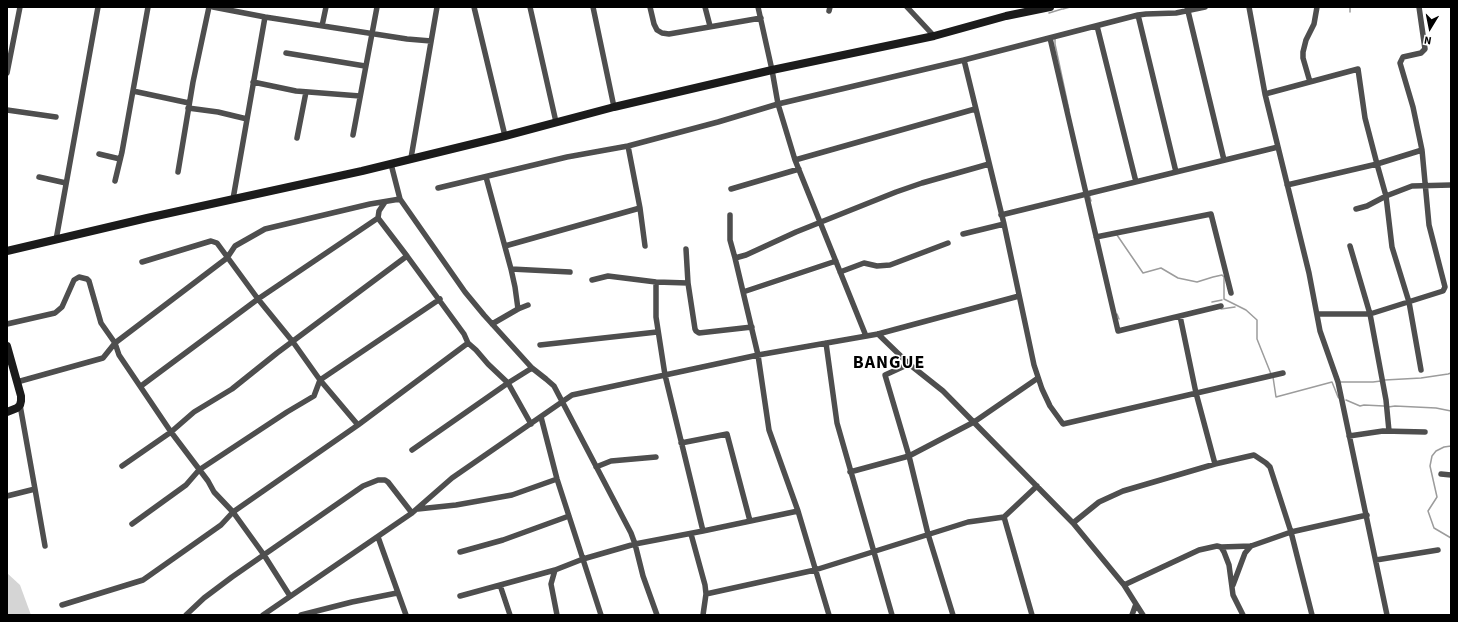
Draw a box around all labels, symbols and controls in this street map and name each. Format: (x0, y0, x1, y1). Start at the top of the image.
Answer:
north arrow (1410, 8, 1450, 48)
text: N (1423, 32, 1433, 48)
district label: BANGUE (853, 353, 925, 375)

